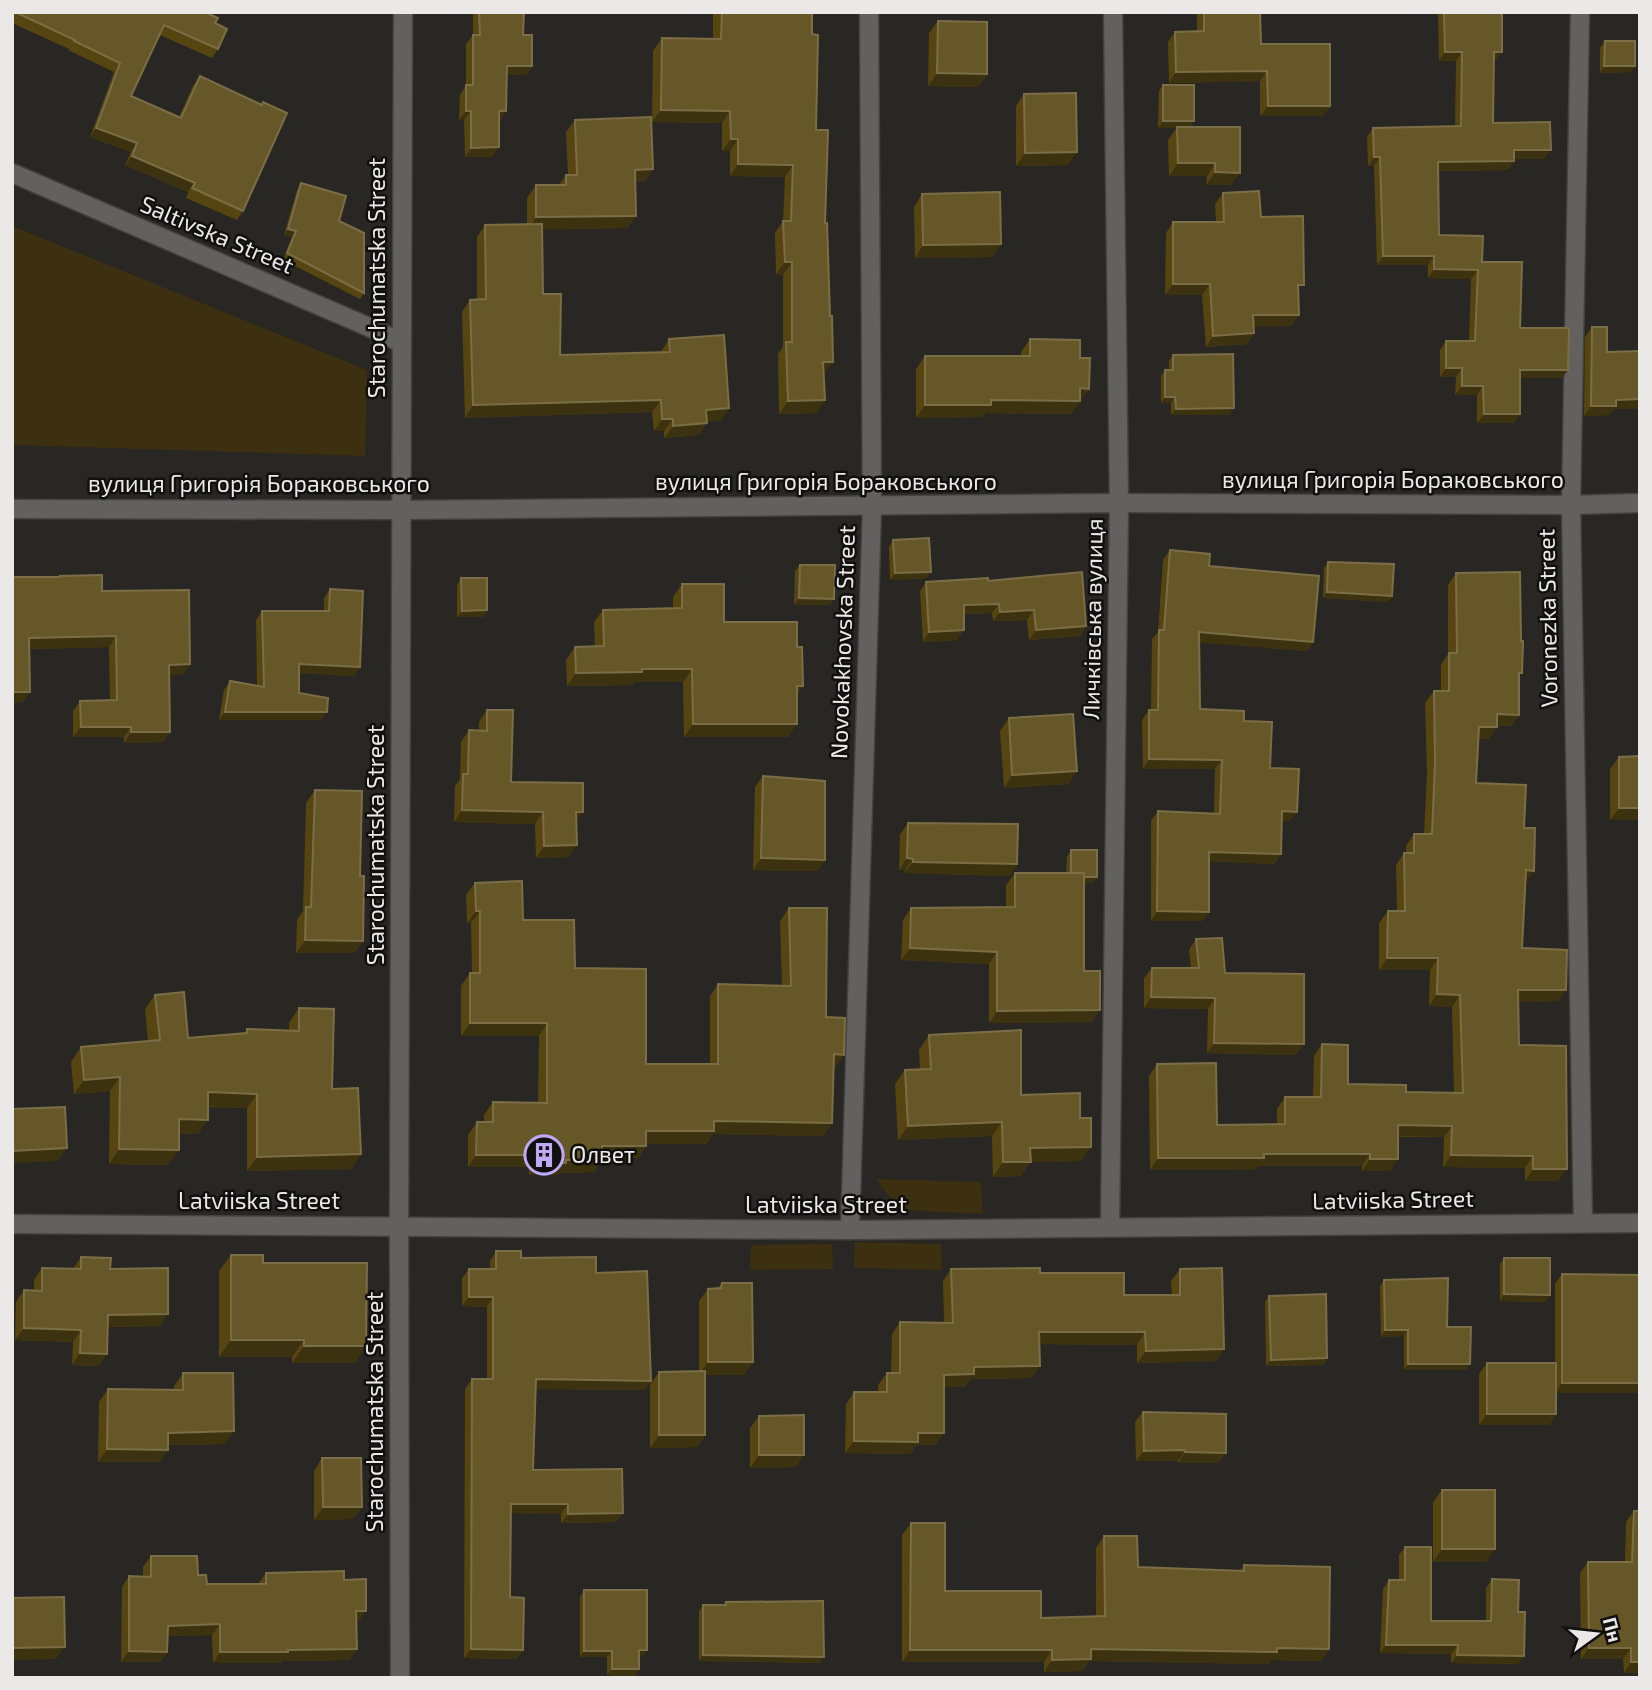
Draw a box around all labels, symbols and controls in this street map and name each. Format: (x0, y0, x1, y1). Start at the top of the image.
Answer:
street label: Starochumatska Street (362, 158, 390, 398)
street label: Saltivska Street (136, 189, 299, 279)
street label: вулиця Григорія Бораковського (1222, 465, 1564, 494)
street label: вулиця Григорія Бораковського (655, 467, 997, 496)
street label: вулиця Григорія Бораковського (88, 469, 430, 498)
street label: Личківська вулиця (1076, 518, 1109, 720)
street label: Novokakhovska Street (824, 524, 860, 759)
street label: Voronezka Street (1531, 528, 1563, 708)
street label: Starochumatska Street (361, 725, 389, 965)
building icon: Олвет (523, 1134, 565, 1176)
place label: Олвет (571, 1140, 635, 1168)
street label: Latviiska Street (1312, 1184, 1474, 1214)
street label: Latviiska Street (178, 1186, 340, 1214)
street label: Latviiska Street (745, 1190, 907, 1218)
street label: Starochumatska Street (360, 1292, 388, 1532)
north arrow (1561, 1599, 1631, 1669)
text: Пн (1599, 1615, 1627, 1644)

